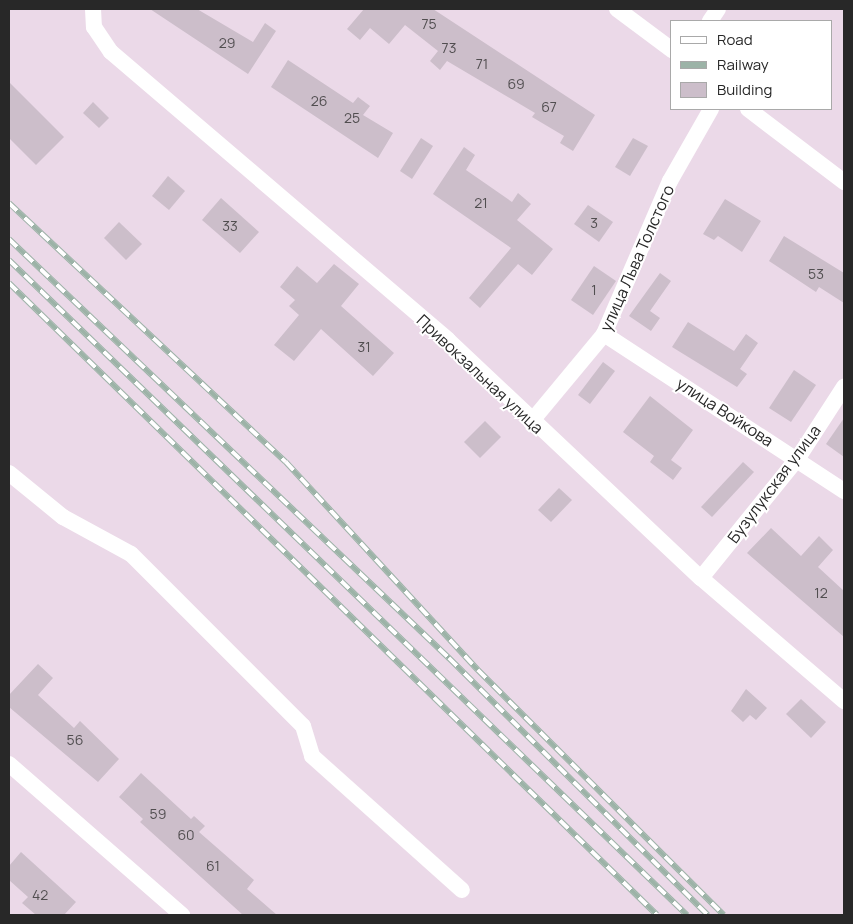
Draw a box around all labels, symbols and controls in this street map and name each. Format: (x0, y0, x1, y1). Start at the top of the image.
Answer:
house number: 75 (421, 16, 437, 32)
legend (670, 20, 833, 110)
text: Road (717, 29, 753, 50)
house number: 29 (219, 35, 235, 51)
house number: 73 (442, 40, 456, 56)
text: Railway (717, 54, 769, 75)
house number: 71 (476, 56, 488, 72)
house number: 69 (507, 76, 525, 92)
text: Building (717, 79, 772, 100)
house number: 26 (311, 93, 327, 109)
house number: 67 (541, 99, 557, 115)
house number: 25 (344, 110, 360, 126)
street label: улица Льва Толстого (596, 182, 678, 334)
house number: 21 (474, 195, 488, 211)
house number: 3 (590, 215, 598, 231)
house number: 33 (222, 218, 238, 234)
house number: 53 (808, 266, 824, 282)
house number: 1 (591, 282, 597, 298)
street label: Привокзальная улица (413, 310, 547, 438)
house number: 31 (357, 339, 371, 355)
street label: улица Войкова (673, 374, 777, 450)
street label: Бузулукская улица (723, 421, 825, 547)
house number: 12 (814, 585, 828, 601)
house number: 56 (67, 732, 83, 748)
house number: 59 (150, 806, 166, 822)
house number: 60 (177, 827, 195, 843)
house number: 61 (206, 858, 220, 874)
house number: 42 (32, 887, 48, 903)

